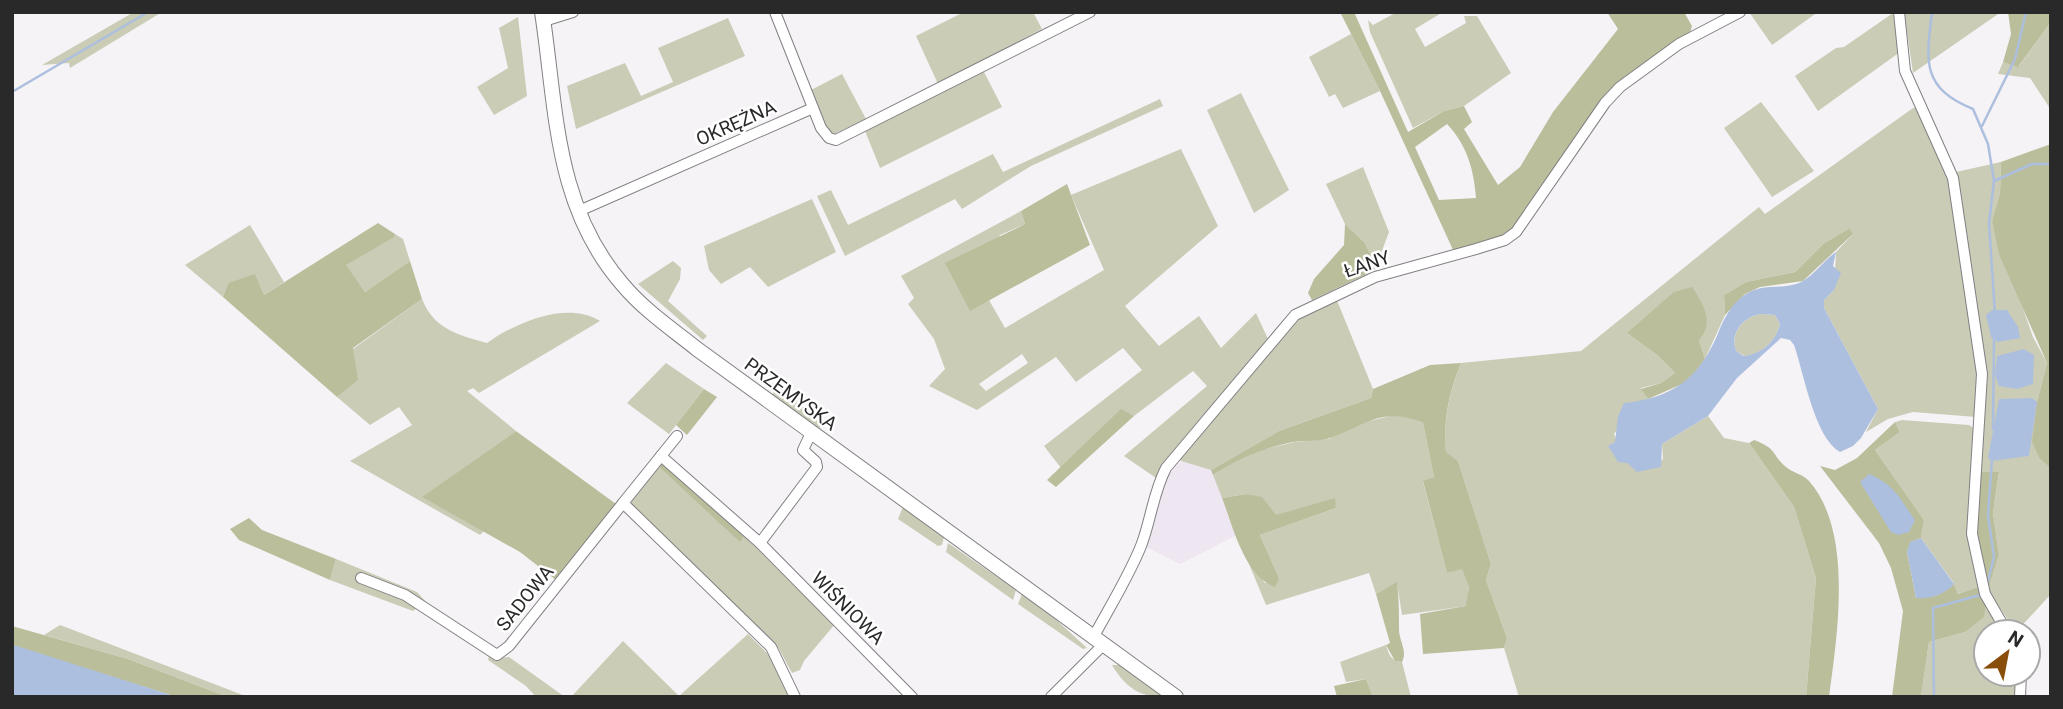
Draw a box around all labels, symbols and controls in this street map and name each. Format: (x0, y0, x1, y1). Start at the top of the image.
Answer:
street label: OKRĘŻNA (692, 95, 780, 151)
street label: ŁANY (1341, 245, 1394, 283)
street label: PRZEMYSKA (740, 353, 842, 436)
street label: SADOWA (491, 560, 559, 636)
street label: WIŚNIOWA (807, 567, 890, 650)
north arrow (1972, 618, 2042, 688)
text: N (2004, 626, 2028, 652)

